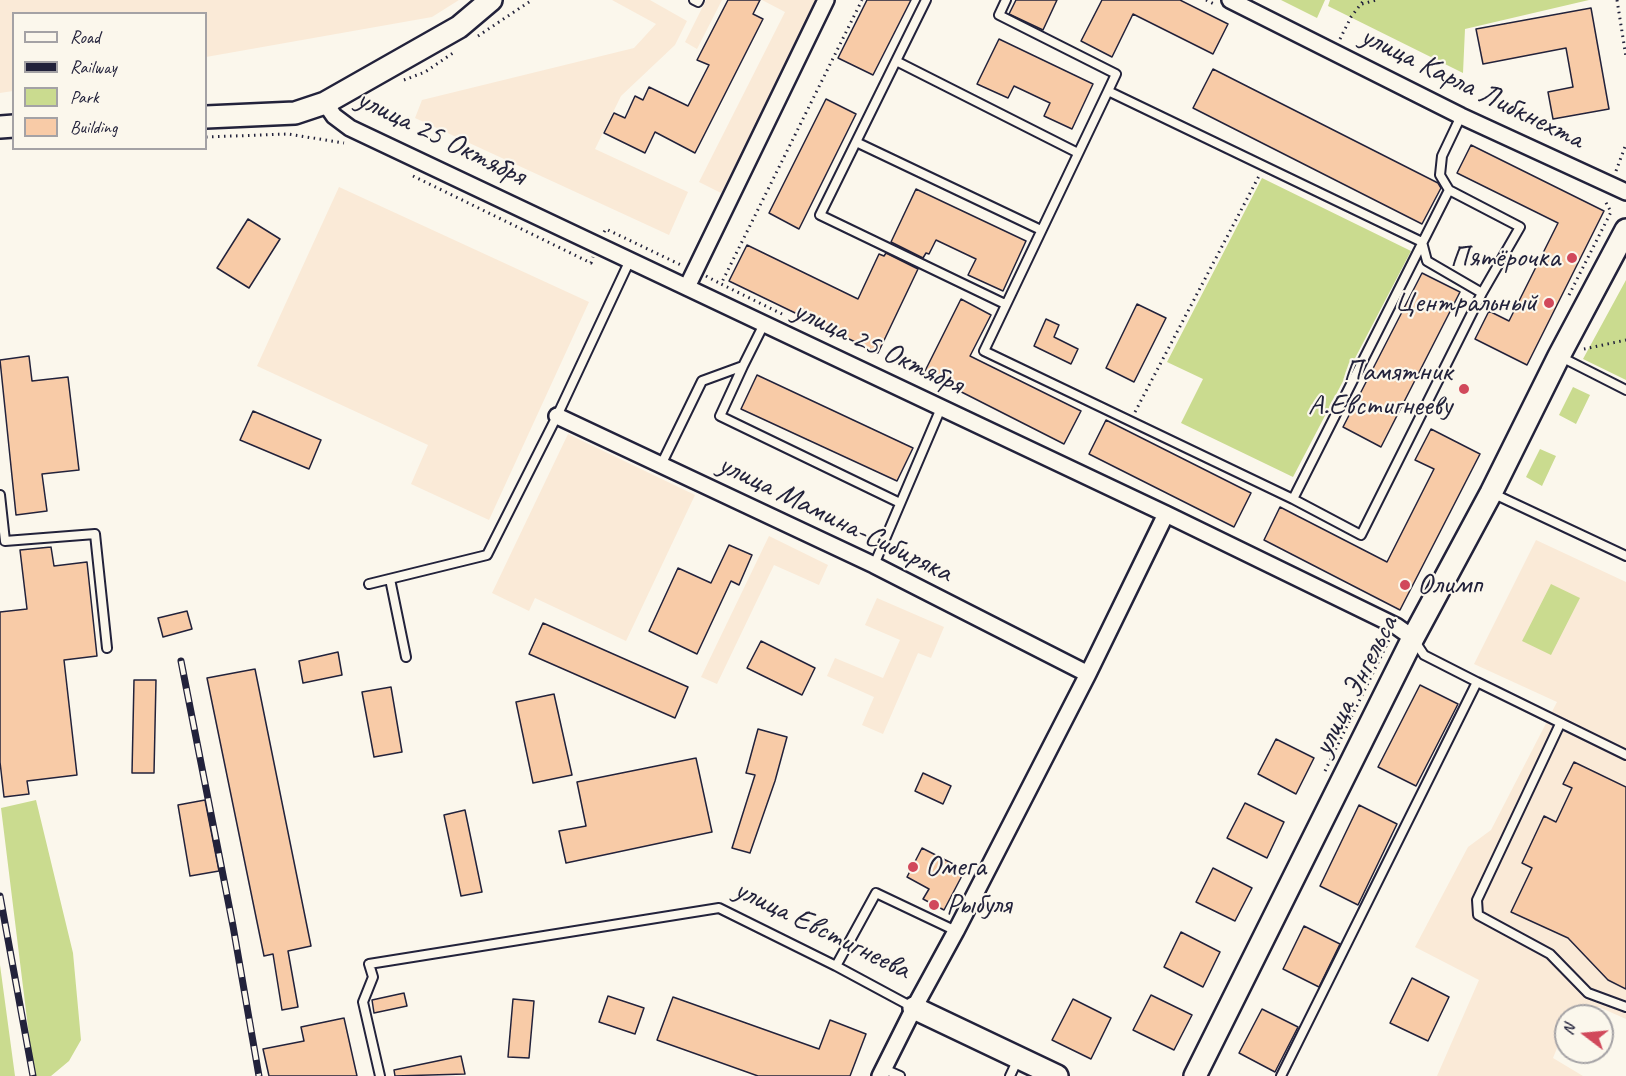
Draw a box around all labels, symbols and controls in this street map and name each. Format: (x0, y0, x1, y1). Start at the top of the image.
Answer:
legend (12, 12, 207, 150)
street label: улица Карла Либкнехта (1355, 18, 1589, 158)
text: Road (70, 26, 100, 48)
text: Railway (70, 56, 117, 78)
street label: улица 25 Октября (351, 82, 531, 194)
text: Park (70, 86, 99, 108)
text: Building (70, 116, 117, 138)
place label: Пятёрочка (1450, 240, 1560, 276)
marker: Пятёрочка (1565, 251, 1579, 265)
place label: Центральный (1394, 285, 1537, 321)
street label: улица 25 Октября (787, 293, 969, 403)
marker: Центральный (1542, 296, 1556, 310)
place label: Памятник А.Евстигнееву (1308, 354, 1452, 424)
marker: Памятник А.Евстигнееву (1457, 382, 1471, 396)
street label: улица Мамина-Сибиряка (712, 447, 958, 591)
place label: Олимп (1417, 567, 1482, 603)
marker: Олимп (1398, 578, 1412, 592)
street label: улица Энгельса (1305, 610, 1407, 762)
place label: Омега (925, 849, 986, 885)
marker: Омега (906, 860, 920, 874)
street label: улица Евстигнеева (728, 872, 916, 988)
place label: Рыбуля (946, 887, 1011, 923)
marker: Рыбуля (927, 898, 941, 912)
north arrow (1554, 1004, 1614, 1064)
text: N (1558, 1022, 1580, 1037)

